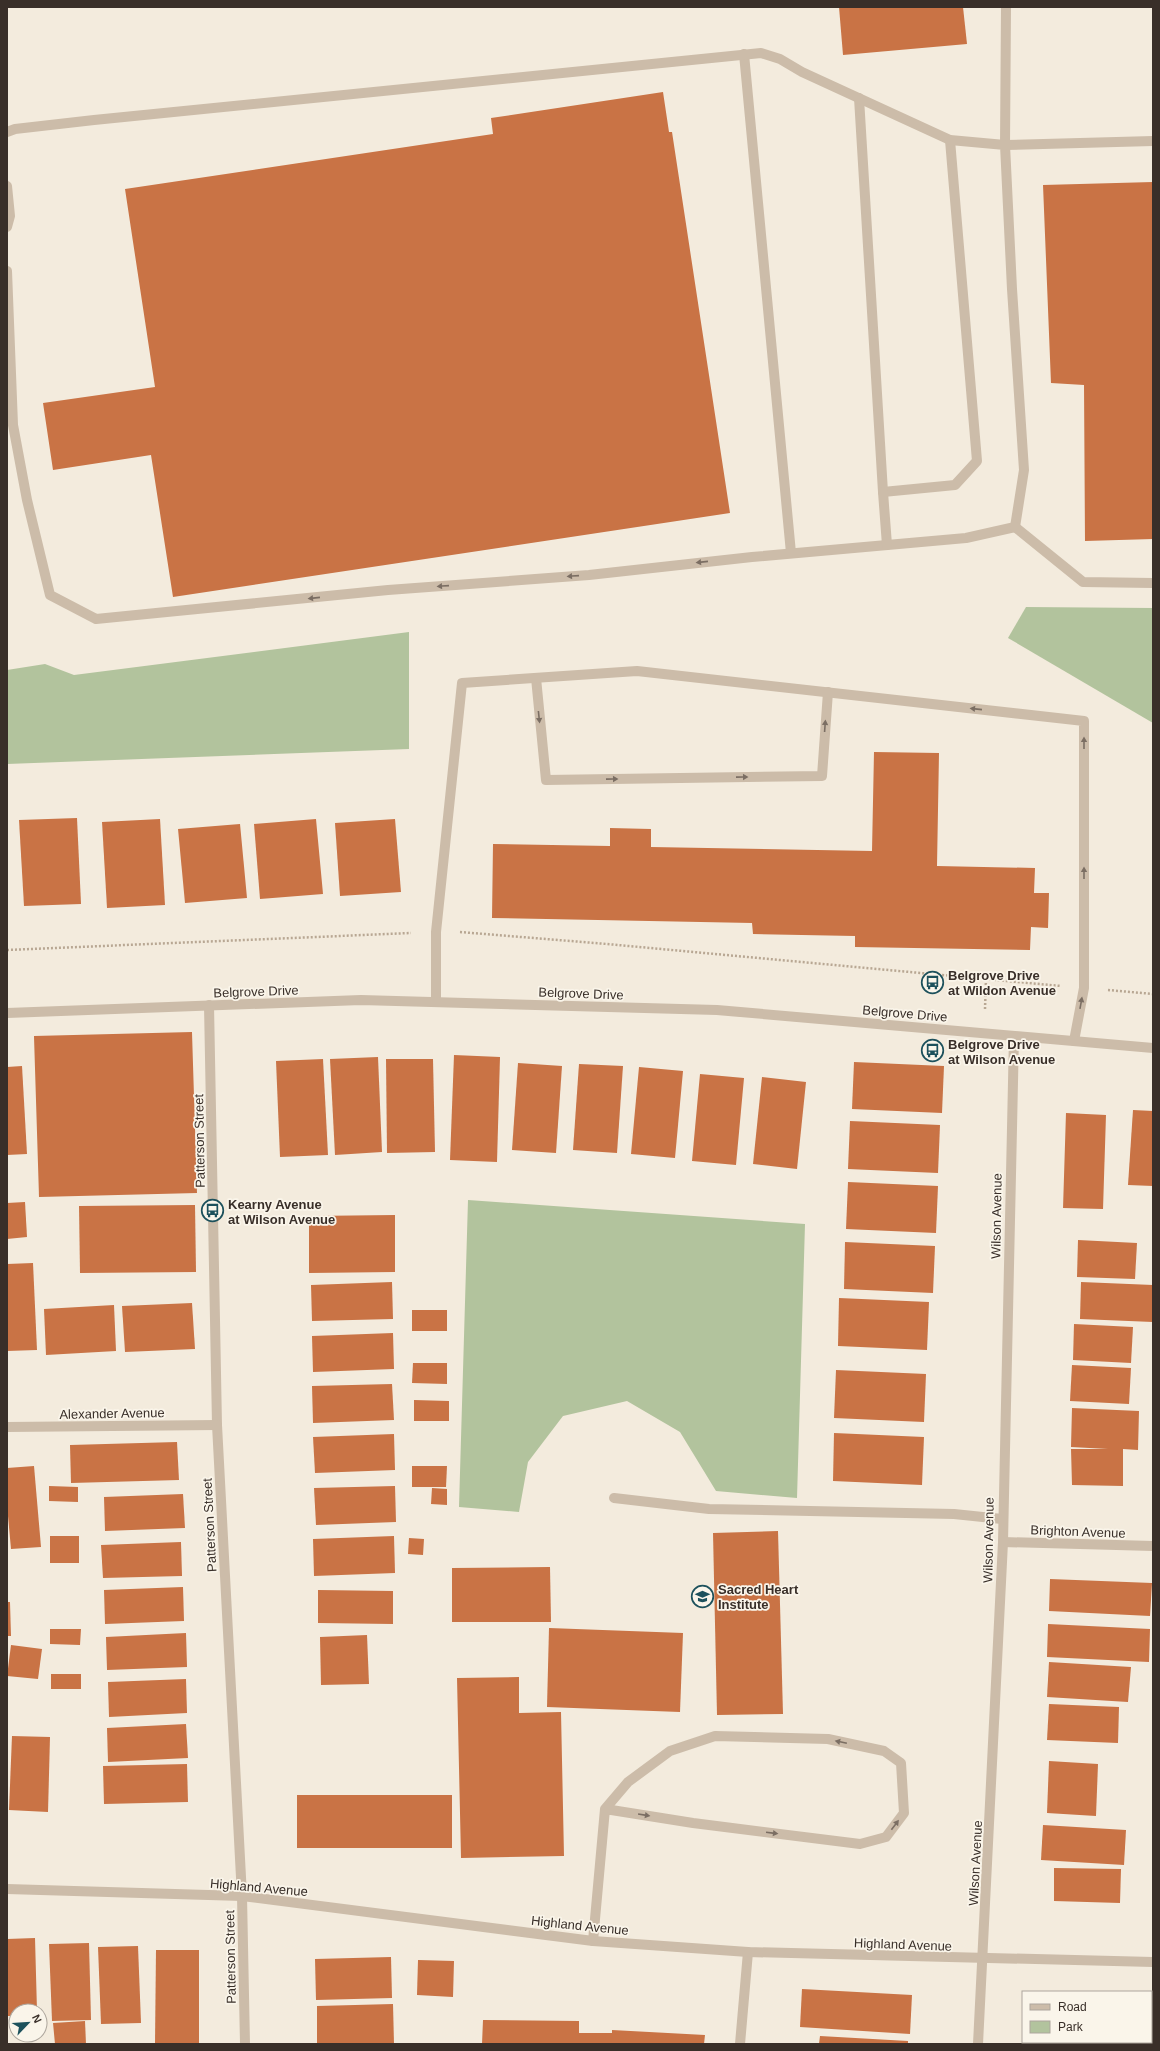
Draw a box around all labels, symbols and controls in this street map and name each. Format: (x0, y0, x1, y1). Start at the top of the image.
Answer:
one-way arrow (696, 559, 708, 565)
one-way arrow (567, 573, 579, 579)
one-way arrow (437, 583, 449, 590)
one-way arrow (308, 595, 320, 602)
one-way arrow (970, 706, 982, 712)
one-way arrow (536, 711, 543, 723)
one-way arrow (822, 720, 829, 732)
one-way arrow (1081, 736, 1087, 749)
one-way arrow (736, 774, 748, 781)
one-way arrow (606, 776, 618, 783)
one-way arrow (1081, 866, 1087, 879)
place label: Belgrove Drive at Wildon Avenue (948, 968, 1056, 998)
bus stop icon: Belgrove Drive at Wildon Avenue (919, 969, 945, 995)
street label: Belgrove Drive (213, 983, 299, 1000)
street label: Belgrove Drive (538, 985, 624, 1002)
one-way arrow (1079, 996, 1085, 1009)
street label: Belgrove Drive (862, 1002, 948, 1025)
place label: Belgrove Drive at Wilson Avenue (948, 1037, 1055, 1067)
bus stop icon: Belgrove Drive at Wilson Avenue (919, 1038, 945, 1064)
street label: Patterson Street (191, 1094, 208, 1188)
street label: Wilson Avenue (988, 1173, 1005, 1259)
place label: Kearny Avenue at Wilson Avenue (228, 1197, 335, 1227)
bus stop icon: Kearny Avenue at Wilson Avenue (200, 1198, 226, 1224)
street label: Alexander Avenue (59, 1405, 165, 1422)
street label: Patterson Street (200, 1477, 219, 1572)
street label: Wilson Avenue (980, 1497, 997, 1583)
street label: Brighton Avenue (1030, 1522, 1126, 1541)
place label: Sacred Heart Institute (718, 1582, 799, 1612)
school or university icon: Sacred Heart Institute (690, 1583, 716, 1609)
one-way arrow (835, 1738, 847, 1744)
one-way arrow (638, 1812, 650, 1818)
one-way arrow (891, 1819, 899, 1830)
street label: Wilson Avenue (966, 1820, 985, 1906)
one-way arrow (766, 1830, 779, 1836)
street label: Highland Avenue (209, 1876, 308, 1899)
street label: Patterson Street (222, 1910, 239, 2004)
street label: Highland Avenue (530, 1913, 630, 1938)
street label: Highland Avenue (854, 1935, 952, 1954)
legend (1022, 1991, 1152, 2043)
text: Road (1058, 2000, 1087, 2014)
north arrow (8, 2003, 48, 2043)
text: N (30, 2013, 44, 2025)
text: Park (1058, 2020, 1084, 2034)

